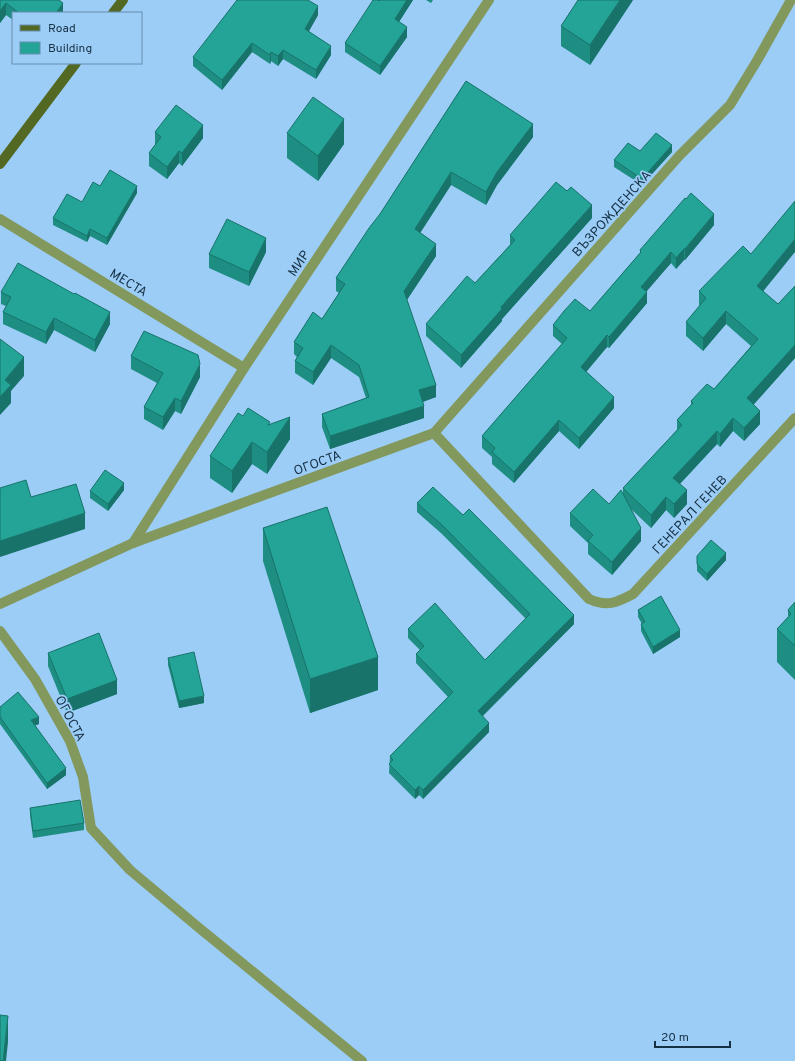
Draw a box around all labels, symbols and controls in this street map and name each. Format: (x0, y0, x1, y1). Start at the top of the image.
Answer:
legend (12, 12, 142, 64)
text: Road (48, 21, 76, 37)
text: Building (48, 41, 92, 57)
street label: ВЪЗРОЖДЕНСКА (570, 168, 656, 261)
street label: МИР (285, 248, 314, 280)
street label: МЕСТА (106, 266, 150, 301)
street label: ОГОСТА (292, 448, 344, 480)
street label: ГЕНЕРАЛ ГЕНЕВ (650, 473, 731, 558)
street label: ОГОСТА (51, 693, 88, 745)
scale bar (655, 1023, 730, 1049)
text: 20 m (661, 1030, 689, 1046)

